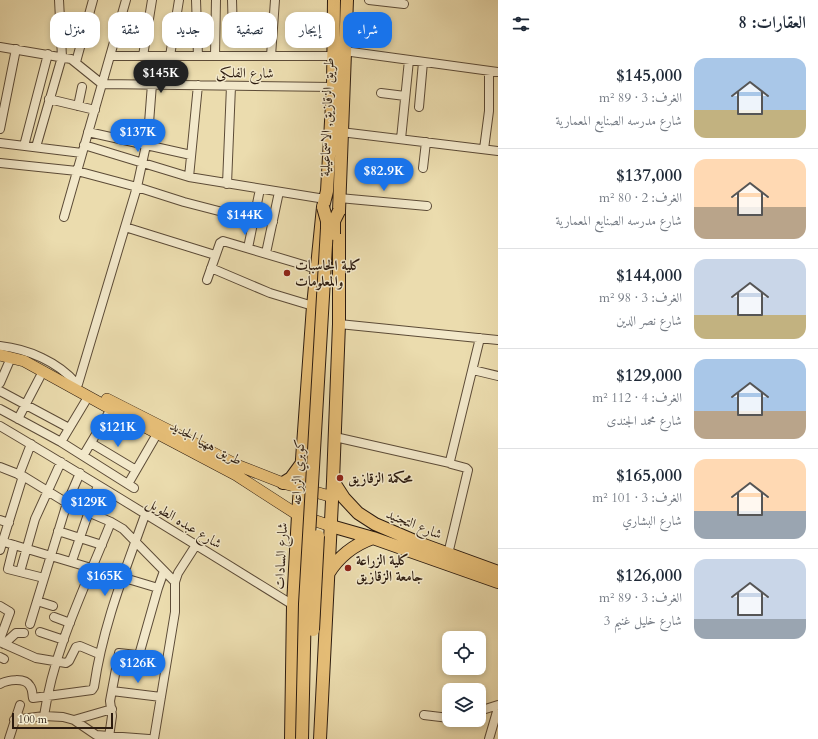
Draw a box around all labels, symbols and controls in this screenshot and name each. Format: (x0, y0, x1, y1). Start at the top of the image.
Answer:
text: العقارات: 8 (738, 11, 806, 34)
chip: منزل (50, 12, 100, 48)
chip: شقة (108, 12, 154, 48)
chip: جديد (162, 12, 214, 48)
chip: تصفية (222, 12, 277, 48)
chip: إيجار (285, 12, 335, 48)
chip: شراء (343, 12, 392, 48)
icon: filters (510, 13, 532, 35)
street label: طريق الزقازيق, الاسماعيلية (315, 57, 339, 177)
pin: $145K (133, 60, 189, 94)
street label: شارع الفلكى (216, 63, 274, 85)
text: $145K (142, 64, 180, 82)
text: $145,000 (616, 64, 682, 87)
icon: home (726, 74, 774, 122)
text: الغرف: 3 · 89 m² (599, 89, 682, 107)
text: شارع مدرسه الصنايع المعمارية (555, 112, 682, 130)
pin: $137K (110, 119, 166, 153)
text: $137K (119, 123, 157, 141)
pin: $82.9K (351, 158, 417, 192)
text: $82.9K (364, 162, 404, 180)
text: $137,000 (616, 164, 682, 187)
icon: home (726, 175, 774, 223)
text: الغرف: 2 · 80 m² (599, 189, 682, 207)
pin: $144K (217, 202, 273, 236)
text: $144K (226, 206, 264, 224)
text: شارع مدرسه الصنايع المعمارية (555, 212, 682, 230)
place label: كلية الحاسبات والمعلومات (295, 256, 361, 291)
text: $144,000 (616, 264, 682, 287)
marker: كلية الحاسبات والمعلومات (282, 268, 292, 278)
icon: home (726, 275, 774, 323)
text: الغرف: 3 · 98 m² (599, 289, 682, 307)
text: شارع نصر الدين (616, 312, 682, 330)
text: $129,000 (616, 364, 682, 387)
icon: home (726, 375, 774, 423)
text: الغرف: 4 · 112 m² (592, 389, 682, 407)
text: شارع محمد الجندى (607, 412, 682, 430)
pin: $121K (90, 414, 146, 448)
street label: طريق ههيا الجديد (167, 416, 245, 470)
text: $121K (99, 418, 137, 436)
street label: كوبري الزراعه (287, 439, 311, 505)
text: $165,000 (616, 464, 682, 487)
place label: محكمة الزقازيق (348, 469, 413, 488)
marker: محكمة الزقازيق (335, 473, 345, 483)
icon: home (726, 475, 774, 523)
pin: $129K (61, 489, 117, 523)
text: الغرف: 3 · 101 m² (592, 489, 682, 507)
text: $129K (70, 493, 108, 511)
street label: شارع عبده الطويل (142, 493, 225, 555)
street label: شارع التجنيد (382, 504, 445, 546)
text: شارع البشاري (622, 512, 682, 530)
street label: شارع السادات (270, 522, 294, 590)
place label: كلية الزراعة جامعة الزقازيق (356, 551, 424, 586)
pin: $165K (77, 563, 133, 597)
marker: كلية الزراعة جامعة الزقازيق (343, 563, 353, 573)
text: $126,000 (616, 564, 682, 587)
text: $165K (86, 567, 124, 585)
icon: home (726, 575, 774, 623)
text: الغرف: 3 · 89 m² (599, 589, 682, 607)
text: شارع خليل غنيم 3 (604, 612, 682, 630)
map controls (442, 631, 486, 727)
button: locate (442, 631, 486, 675)
pin: $126K (110, 650, 166, 684)
text: $126K (119, 654, 157, 672)
button: layers (442, 683, 486, 727)
scale bar (12, 711, 113, 730)
text: 100 m (18, 712, 47, 727)

